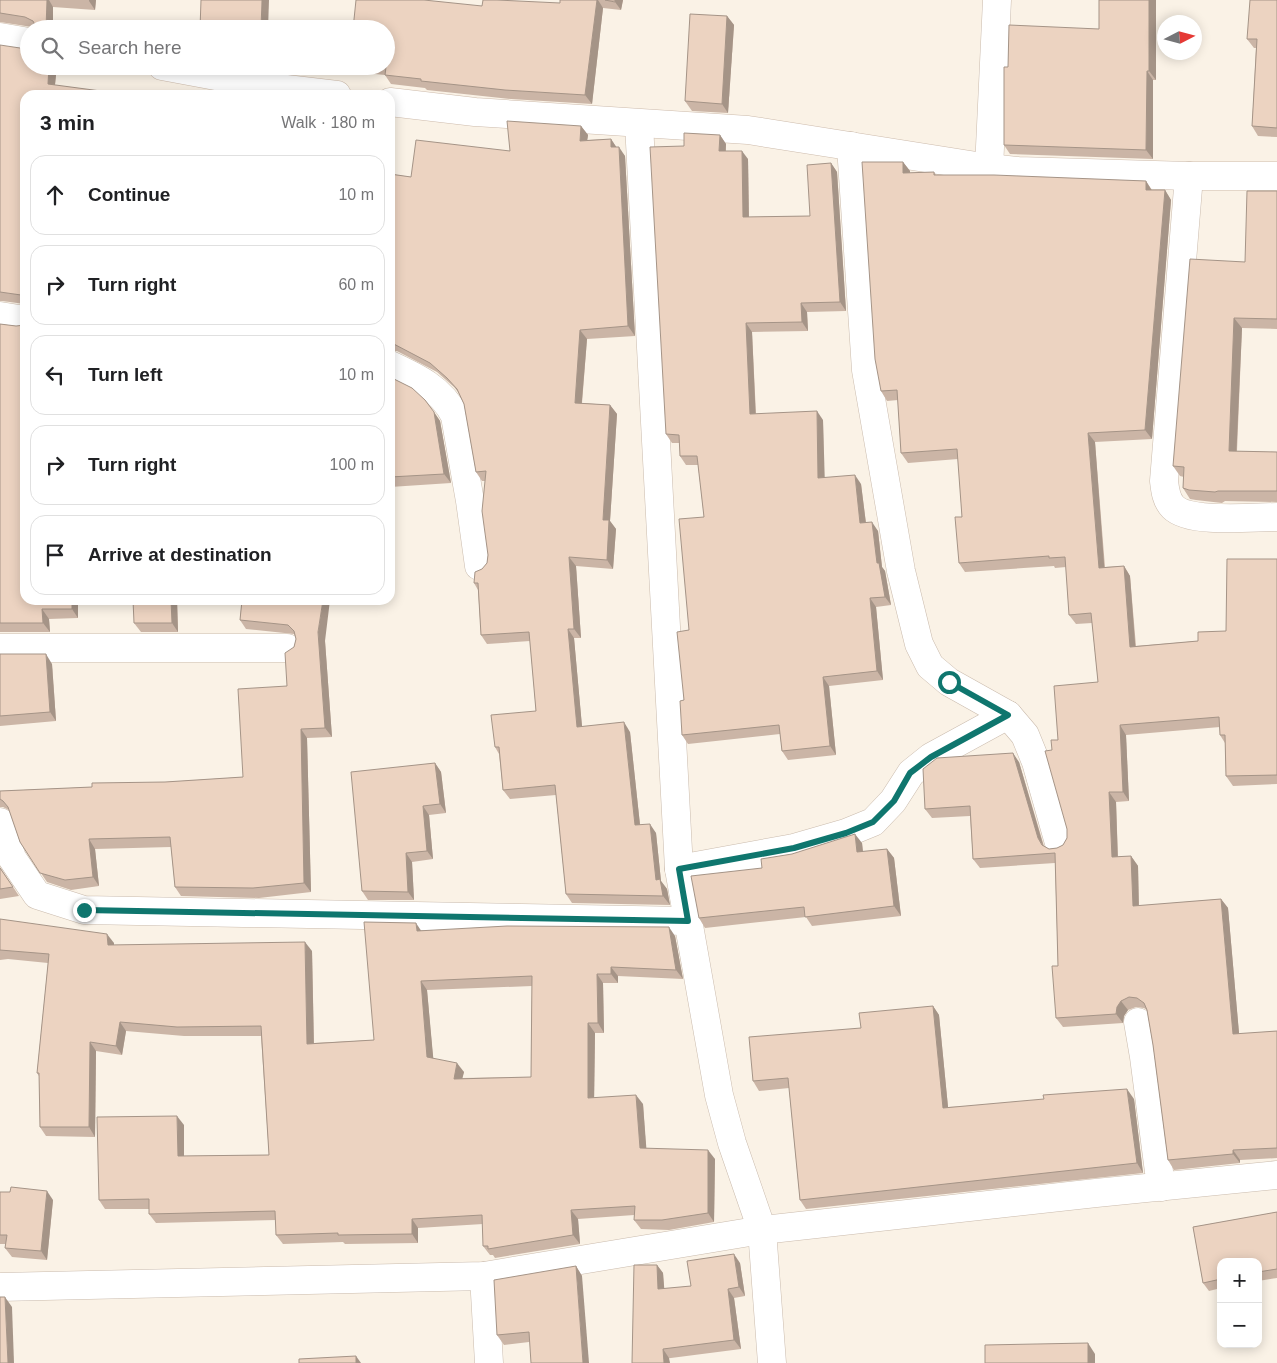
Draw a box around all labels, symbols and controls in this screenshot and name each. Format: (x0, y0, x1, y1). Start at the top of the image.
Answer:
north arrow (1157, 15, 1202, 60)
search box (20, 20, 395, 75)
icon: search (38, 34, 66, 62)
text: Search here (78, 37, 182, 58)
text: 3 min (40, 111, 95, 134)
text: Walk · 180 m (281, 114, 375, 131)
icon: ahead (41, 181, 69, 209)
text: Continue (88, 184, 170, 205)
text: 10 m (338, 186, 374, 203)
icon: right (41, 271, 69, 299)
text: Turn right (88, 274, 176, 295)
text: 60 m (338, 276, 374, 293)
icon: left (41, 361, 69, 389)
text: Turn left (88, 364, 163, 385)
text: 10 m (338, 366, 374, 383)
icon: right (41, 451, 69, 479)
text: Turn right (88, 454, 176, 475)
text: 100 m (330, 456, 374, 473)
icon: arrive (41, 541, 69, 569)
text: Arrive at destination (88, 544, 272, 565)
route start (938, 671, 961, 694)
route end (73, 899, 96, 922)
map controls (1217, 1258, 1262, 1348)
button: + (1217, 1258, 1262, 1303)
button: − (1217, 1303, 1262, 1348)

